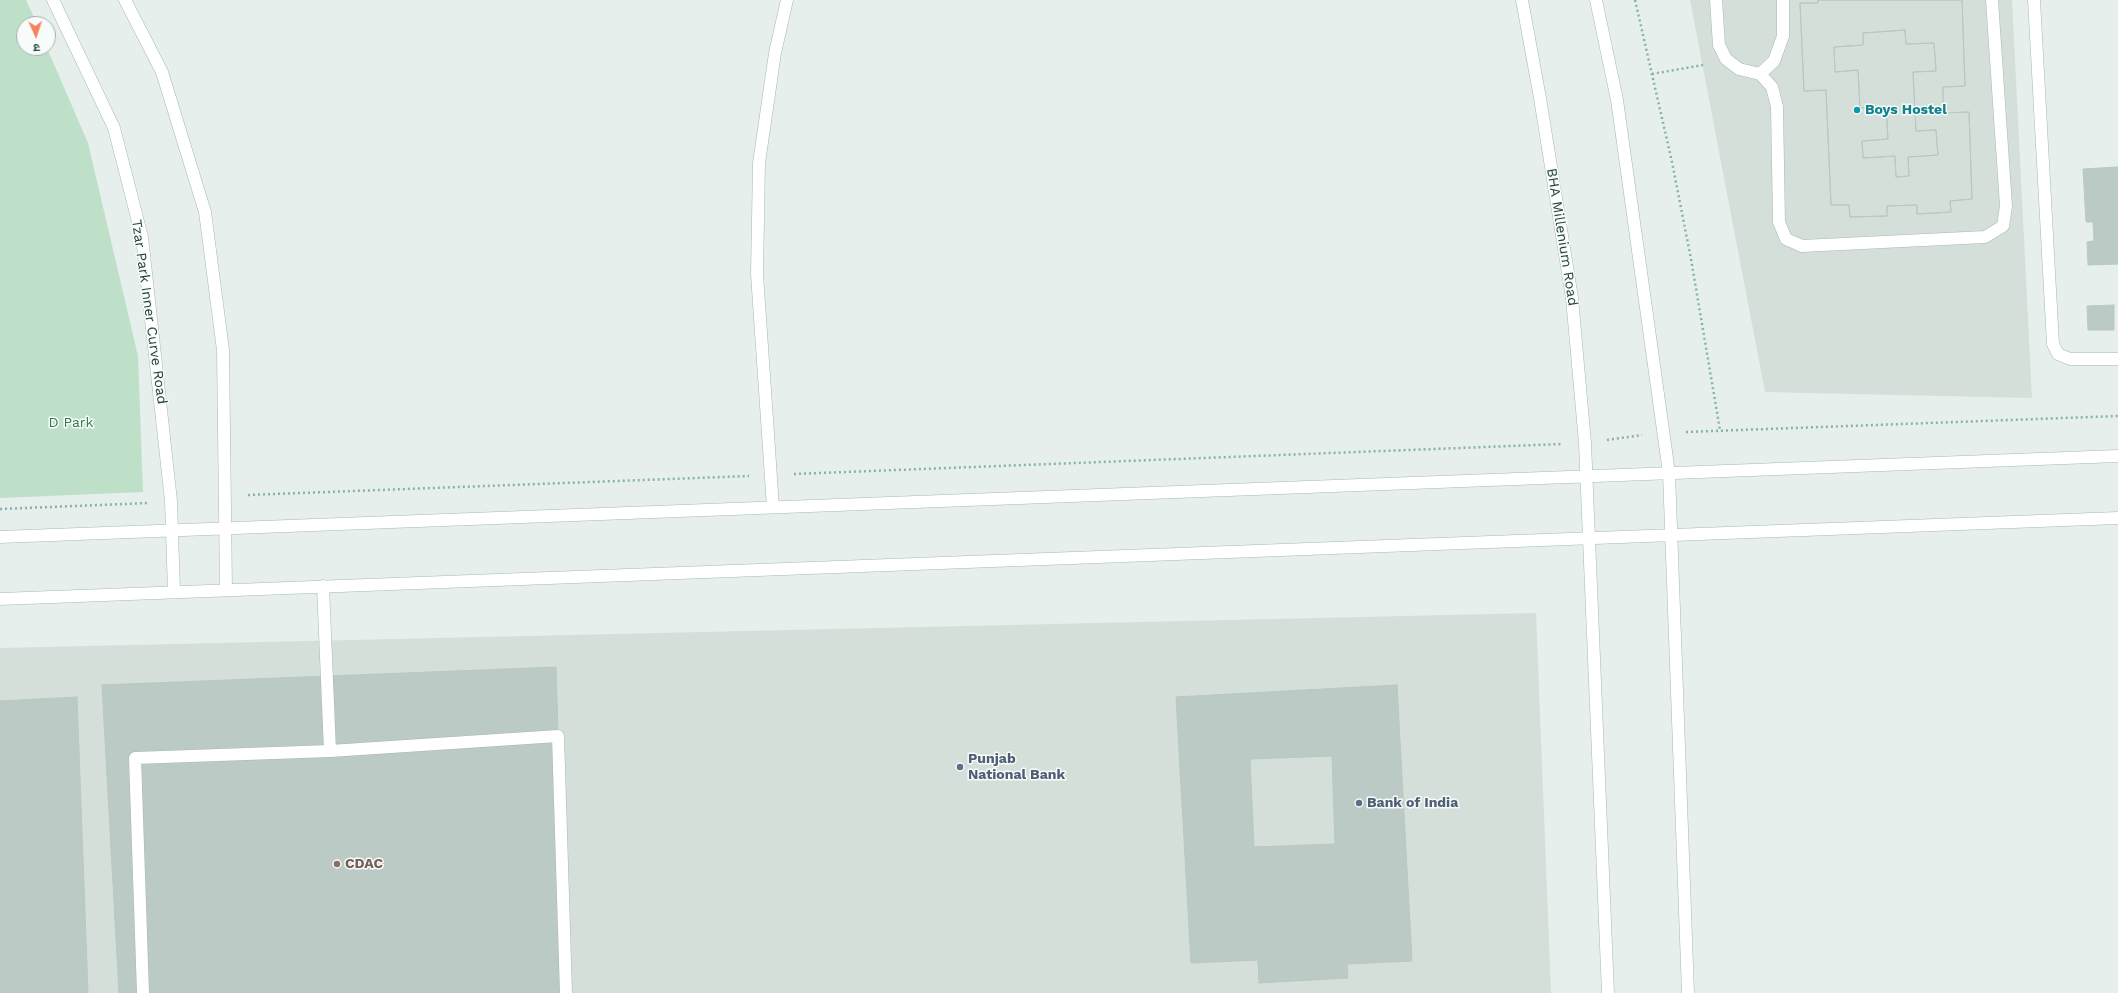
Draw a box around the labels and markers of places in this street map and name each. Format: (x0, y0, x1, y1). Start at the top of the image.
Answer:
place label: Boys Hostel (1865, 102, 1947, 118)
marker: Boys Hostel (1852, 105, 1862, 115)
place label: Punjab National Bank (968, 751, 1065, 784)
marker: Punjab National Bank (955, 762, 965, 772)
place label: Bank of India (1367, 795, 1458, 811)
marker: Bank of India (1354, 798, 1364, 808)
place label: CDAC (345, 856, 383, 872)
marker: CDAC (332, 859, 342, 869)

